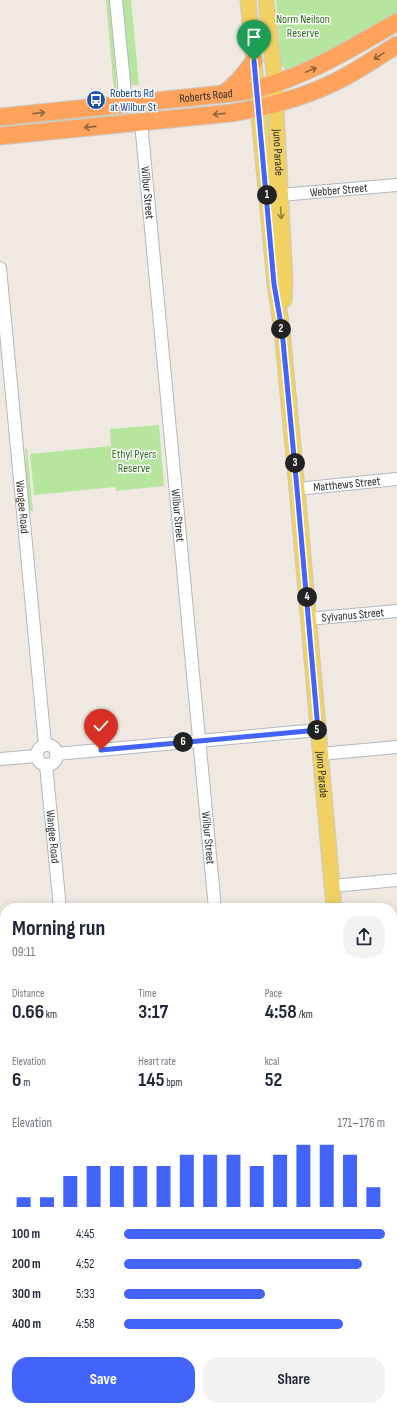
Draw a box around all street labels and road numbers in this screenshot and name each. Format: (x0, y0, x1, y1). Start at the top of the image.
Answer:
street label: Roberts Road (179, 86, 233, 106)
street label: Juno Parade (269, 128, 286, 176)
street label: Wilbur Street (137, 166, 157, 220)
street label: Webber Street (309, 181, 369, 200)
street label: Matthews Street (313, 474, 381, 495)
street label: Wangee Road (12, 480, 32, 534)
street label: Wilbur Street (168, 488, 188, 543)
street label: Sylvanus Street (321, 605, 385, 626)
street label: Juno Parade (312, 749, 331, 799)
street label: Wangee Road (42, 809, 63, 864)
street label: Wilbur Street (198, 811, 218, 865)

